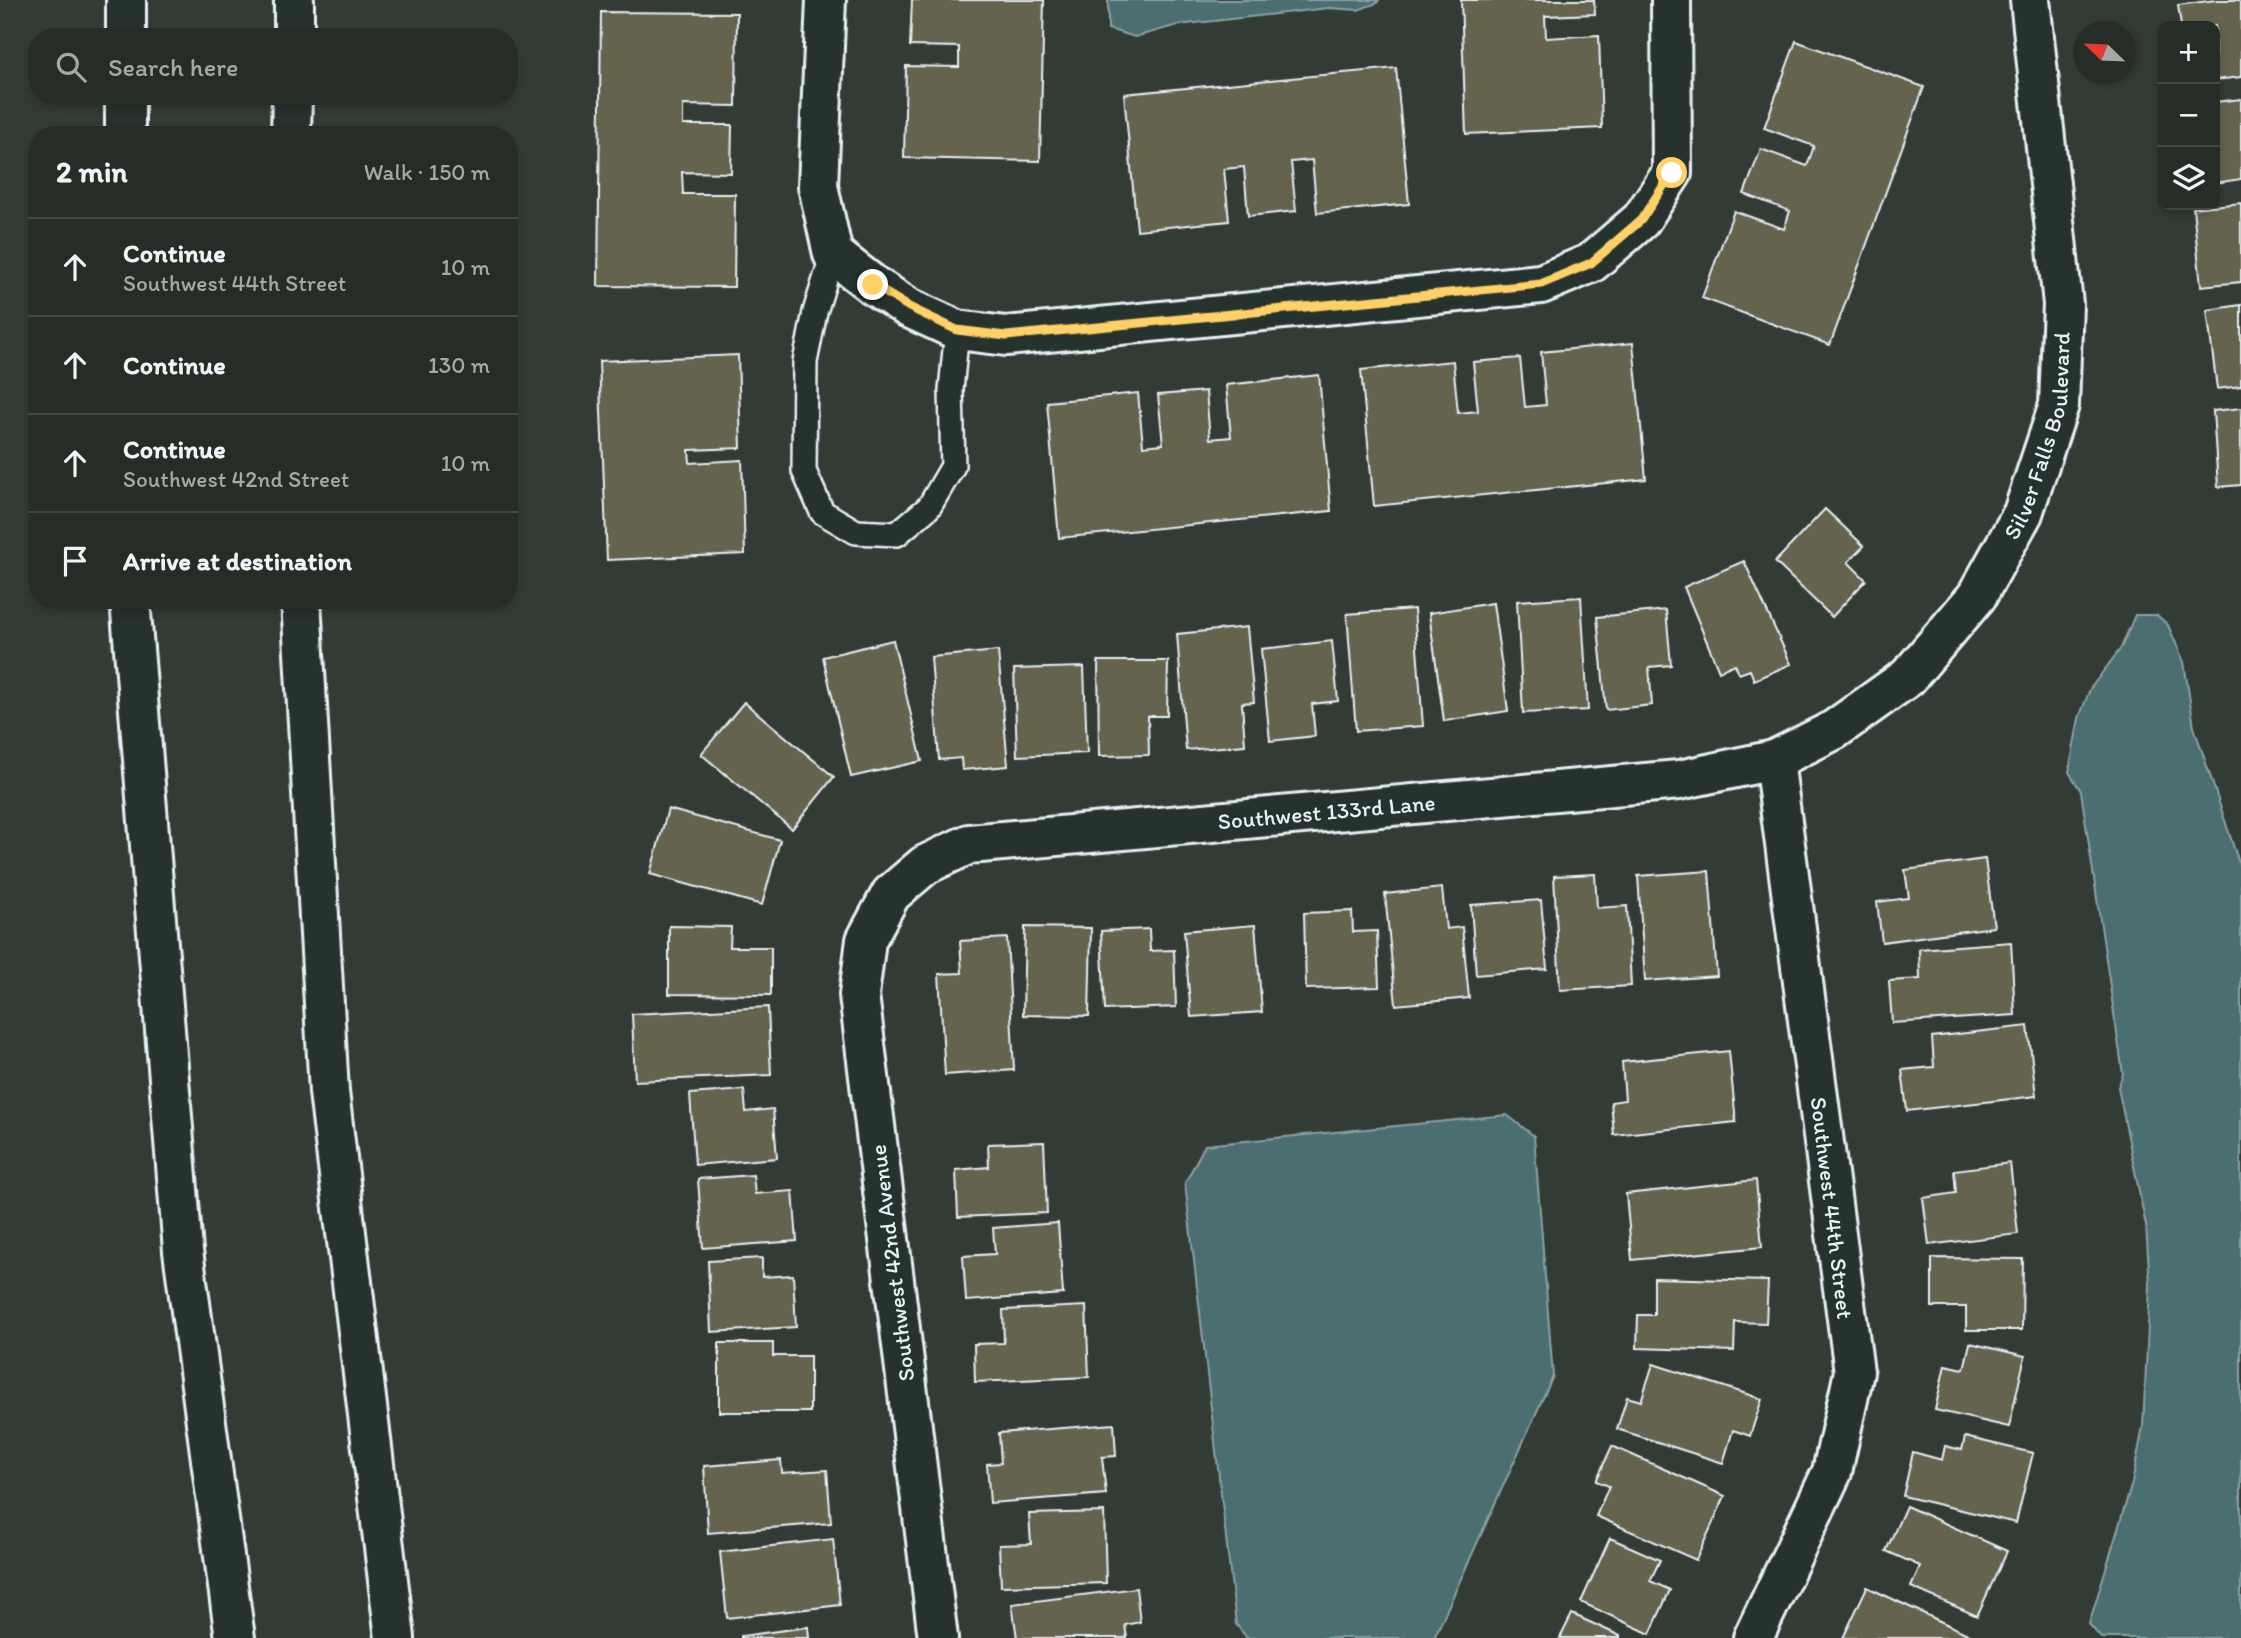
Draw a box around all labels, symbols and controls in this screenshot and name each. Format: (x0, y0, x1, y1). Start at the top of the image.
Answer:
north arrow (2073, 21, 2136, 84)
map controls (2157, 21, 2220, 210)
button: + (2157, 21, 2220, 84)
search box (28, 28, 518, 105)
icon: search (52, 48, 90, 86)
text: Search here (108, 51, 238, 83)
button: − (2157, 84, 2220, 147)
button: layers (2157, 147, 2220, 210)
text: 2 min (56, 153, 127, 190)
route start (1656, 157, 1687, 188)
text: Walk · 150 m (364, 158, 490, 186)
text: Continue (123, 237, 226, 269)
icon: ahead (56, 248, 94, 286)
text: 10 m (441, 253, 490, 281)
text: Southwest 44th Street (123, 269, 346, 297)
route end (857, 269, 888, 300)
street label: Silver Falls Boulevard (1997, 331, 2076, 544)
icon: ahead (56, 346, 94, 384)
text: Continue (123, 349, 226, 381)
text: 130 m (428, 351, 490, 379)
text: Continue (123, 433, 226, 465)
icon: ahead (56, 444, 94, 482)
text: 10 m (441, 449, 490, 477)
text: Southwest 42nd Street (123, 465, 349, 493)
icon: arrive (56, 542, 94, 580)
text: Arrive at destination (123, 545, 352, 577)
street label: Southwest 133rd Lane (1217, 788, 1436, 836)
street label: Southwest 44th Street (1804, 1095, 1860, 1321)
street label: Southwest 42nd Avenue (864, 1143, 920, 1383)

